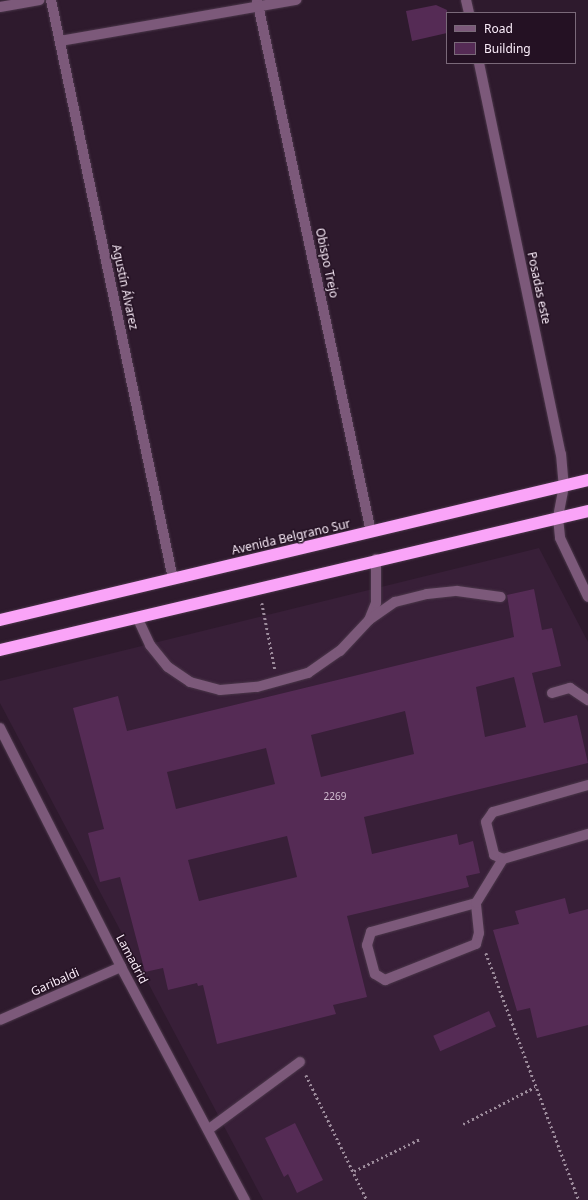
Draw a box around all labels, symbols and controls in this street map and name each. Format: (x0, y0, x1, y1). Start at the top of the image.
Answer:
legend (446, 12, 576, 64)
text: Road (484, 20, 513, 37)
text: Building (484, 40, 531, 57)
street label: Obispo Trejo (313, 227, 341, 299)
street label: Agustín Álvarez (109, 243, 141, 331)
street label: Posadas este (524, 251, 554, 325)
street label: Avenida Belgrano Sur (230, 516, 352, 558)
house number: 2269 (324, 791, 346, 803)
street label: Lamadrid (113, 932, 151, 986)
street label: Garibaldi (29, 965, 81, 999)

